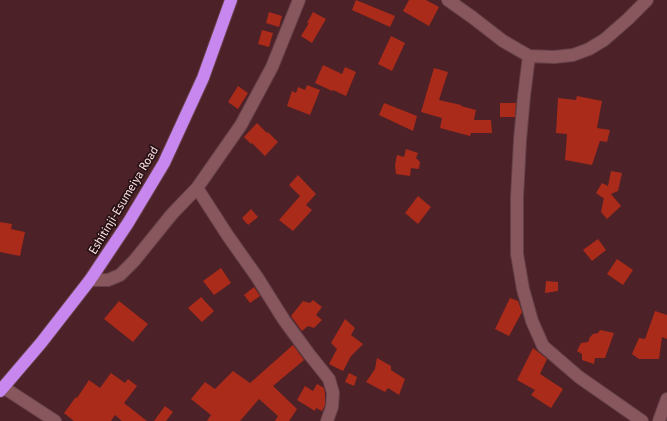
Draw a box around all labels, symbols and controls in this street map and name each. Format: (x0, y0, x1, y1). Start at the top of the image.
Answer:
street label: Eshitinji-Esumeiya Road (85, 143, 161, 257)

